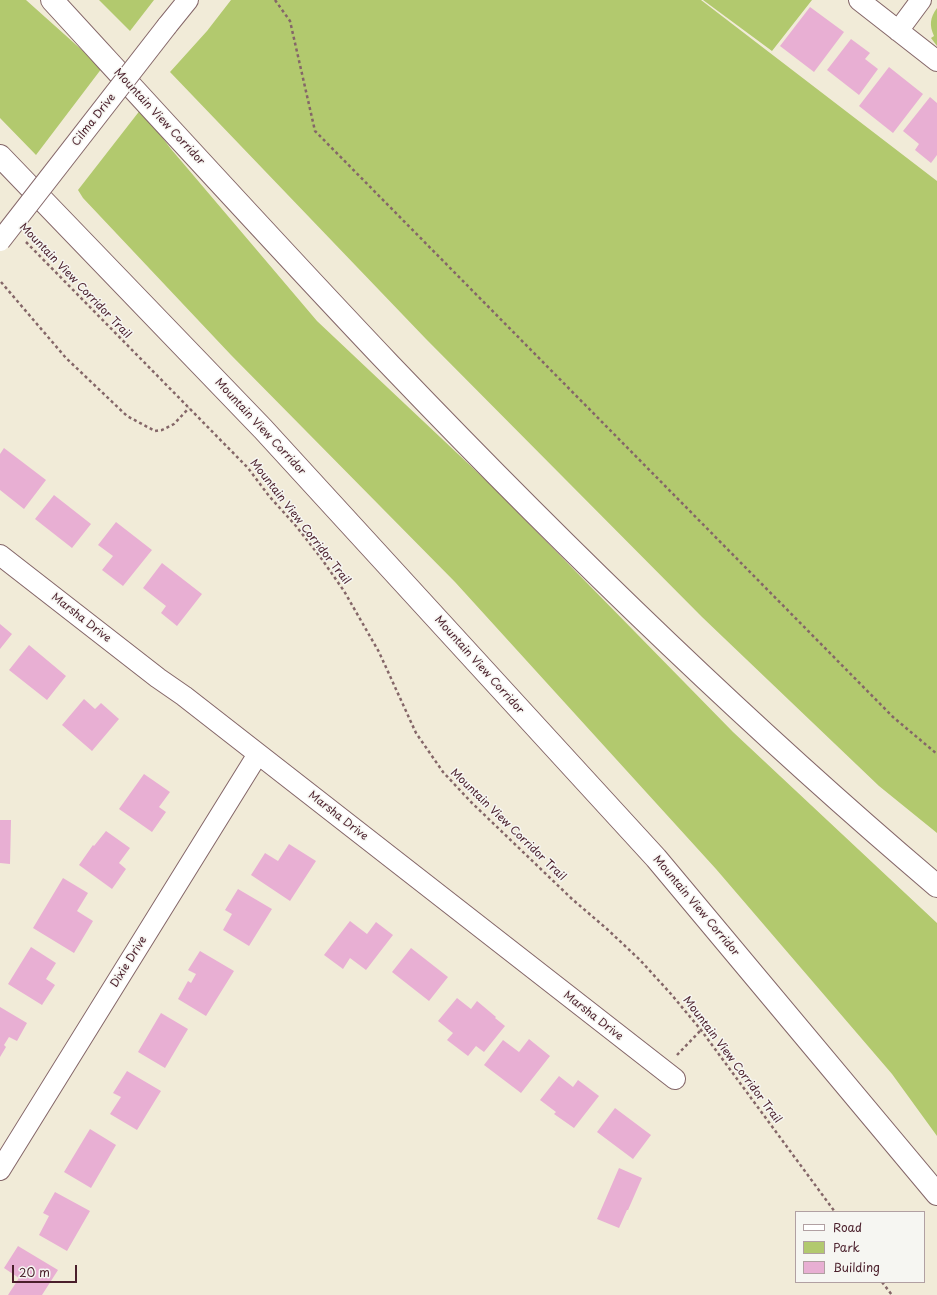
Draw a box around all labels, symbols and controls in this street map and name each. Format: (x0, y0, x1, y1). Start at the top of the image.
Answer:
street label: Mountain View Corridor (111, 66, 207, 168)
street label: Cilma Drive (69, 91, 119, 149)
street label: Mountain View Corridor Trail (16, 221, 134, 341)
street label: Mountain View Corridor (212, 376, 308, 478)
street label: Mountain View Corridor Trail (247, 457, 353, 587)
street label: Marsha Drive (49, 591, 113, 645)
street label: Mountain View Corridor (432, 613, 526, 717)
street label: Mountain View Corridor Trail (448, 766, 568, 884)
street label: Marsha Drive (306, 789, 370, 843)
street label: Mountain View Corridor (650, 853, 742, 959)
street label: Dixie Drive (108, 934, 150, 990)
street label: Marsha Drive (561, 989, 625, 1043)
street label: Mountain View Corridor Trail (680, 994, 784, 1126)
legend (795, 1211, 925, 1283)
text: Road (833, 1218, 862, 1236)
text: Park (833, 1238, 860, 1256)
scale bar (14, 1257, 79, 1283)
text: Building (833, 1258, 880, 1276)
text: 20 m (19, 1263, 50, 1281)

